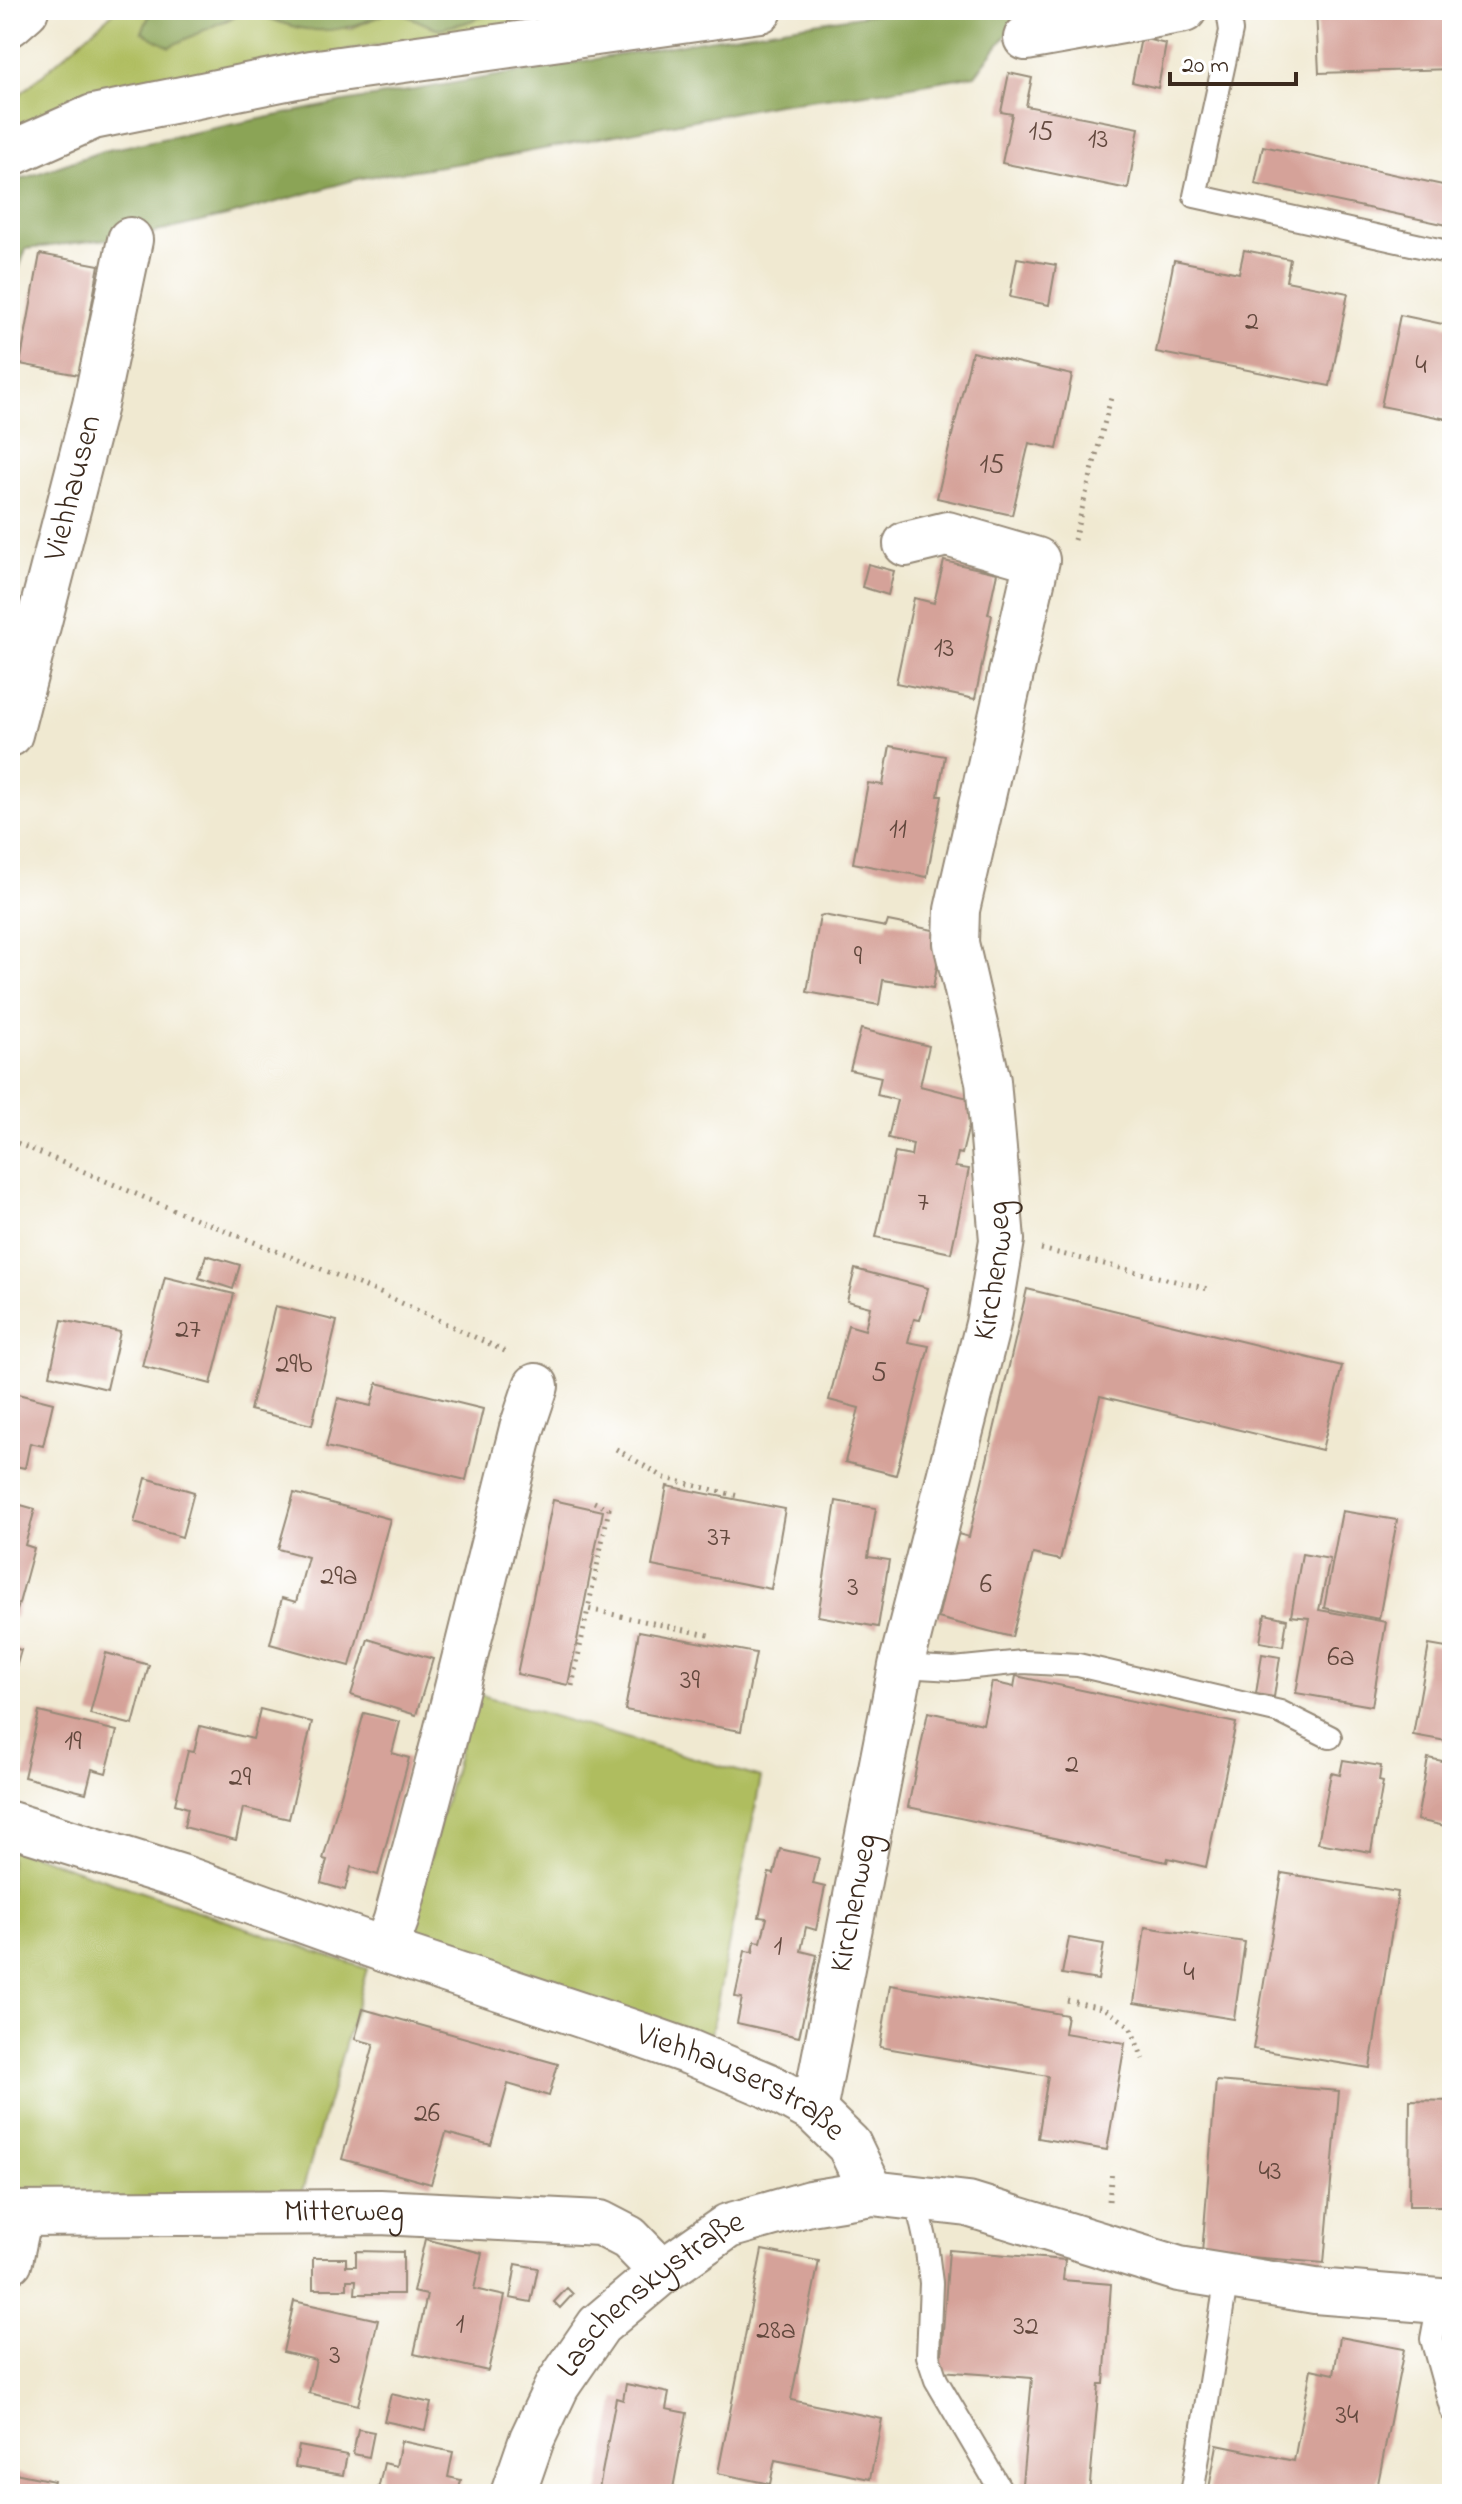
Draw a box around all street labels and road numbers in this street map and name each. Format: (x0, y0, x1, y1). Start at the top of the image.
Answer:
street label: Viehhausen (32, 410, 115, 567)
street label: Kirchenweg (961, 1199, 1027, 1346)
street label: Kirchenweg (818, 1829, 891, 1976)
street label: Viehhauserstraße (629, 2011, 856, 2153)
street label: Mitterweg (283, 2188, 406, 2237)
street label: Laschenskystraße (546, 2199, 750, 2388)

